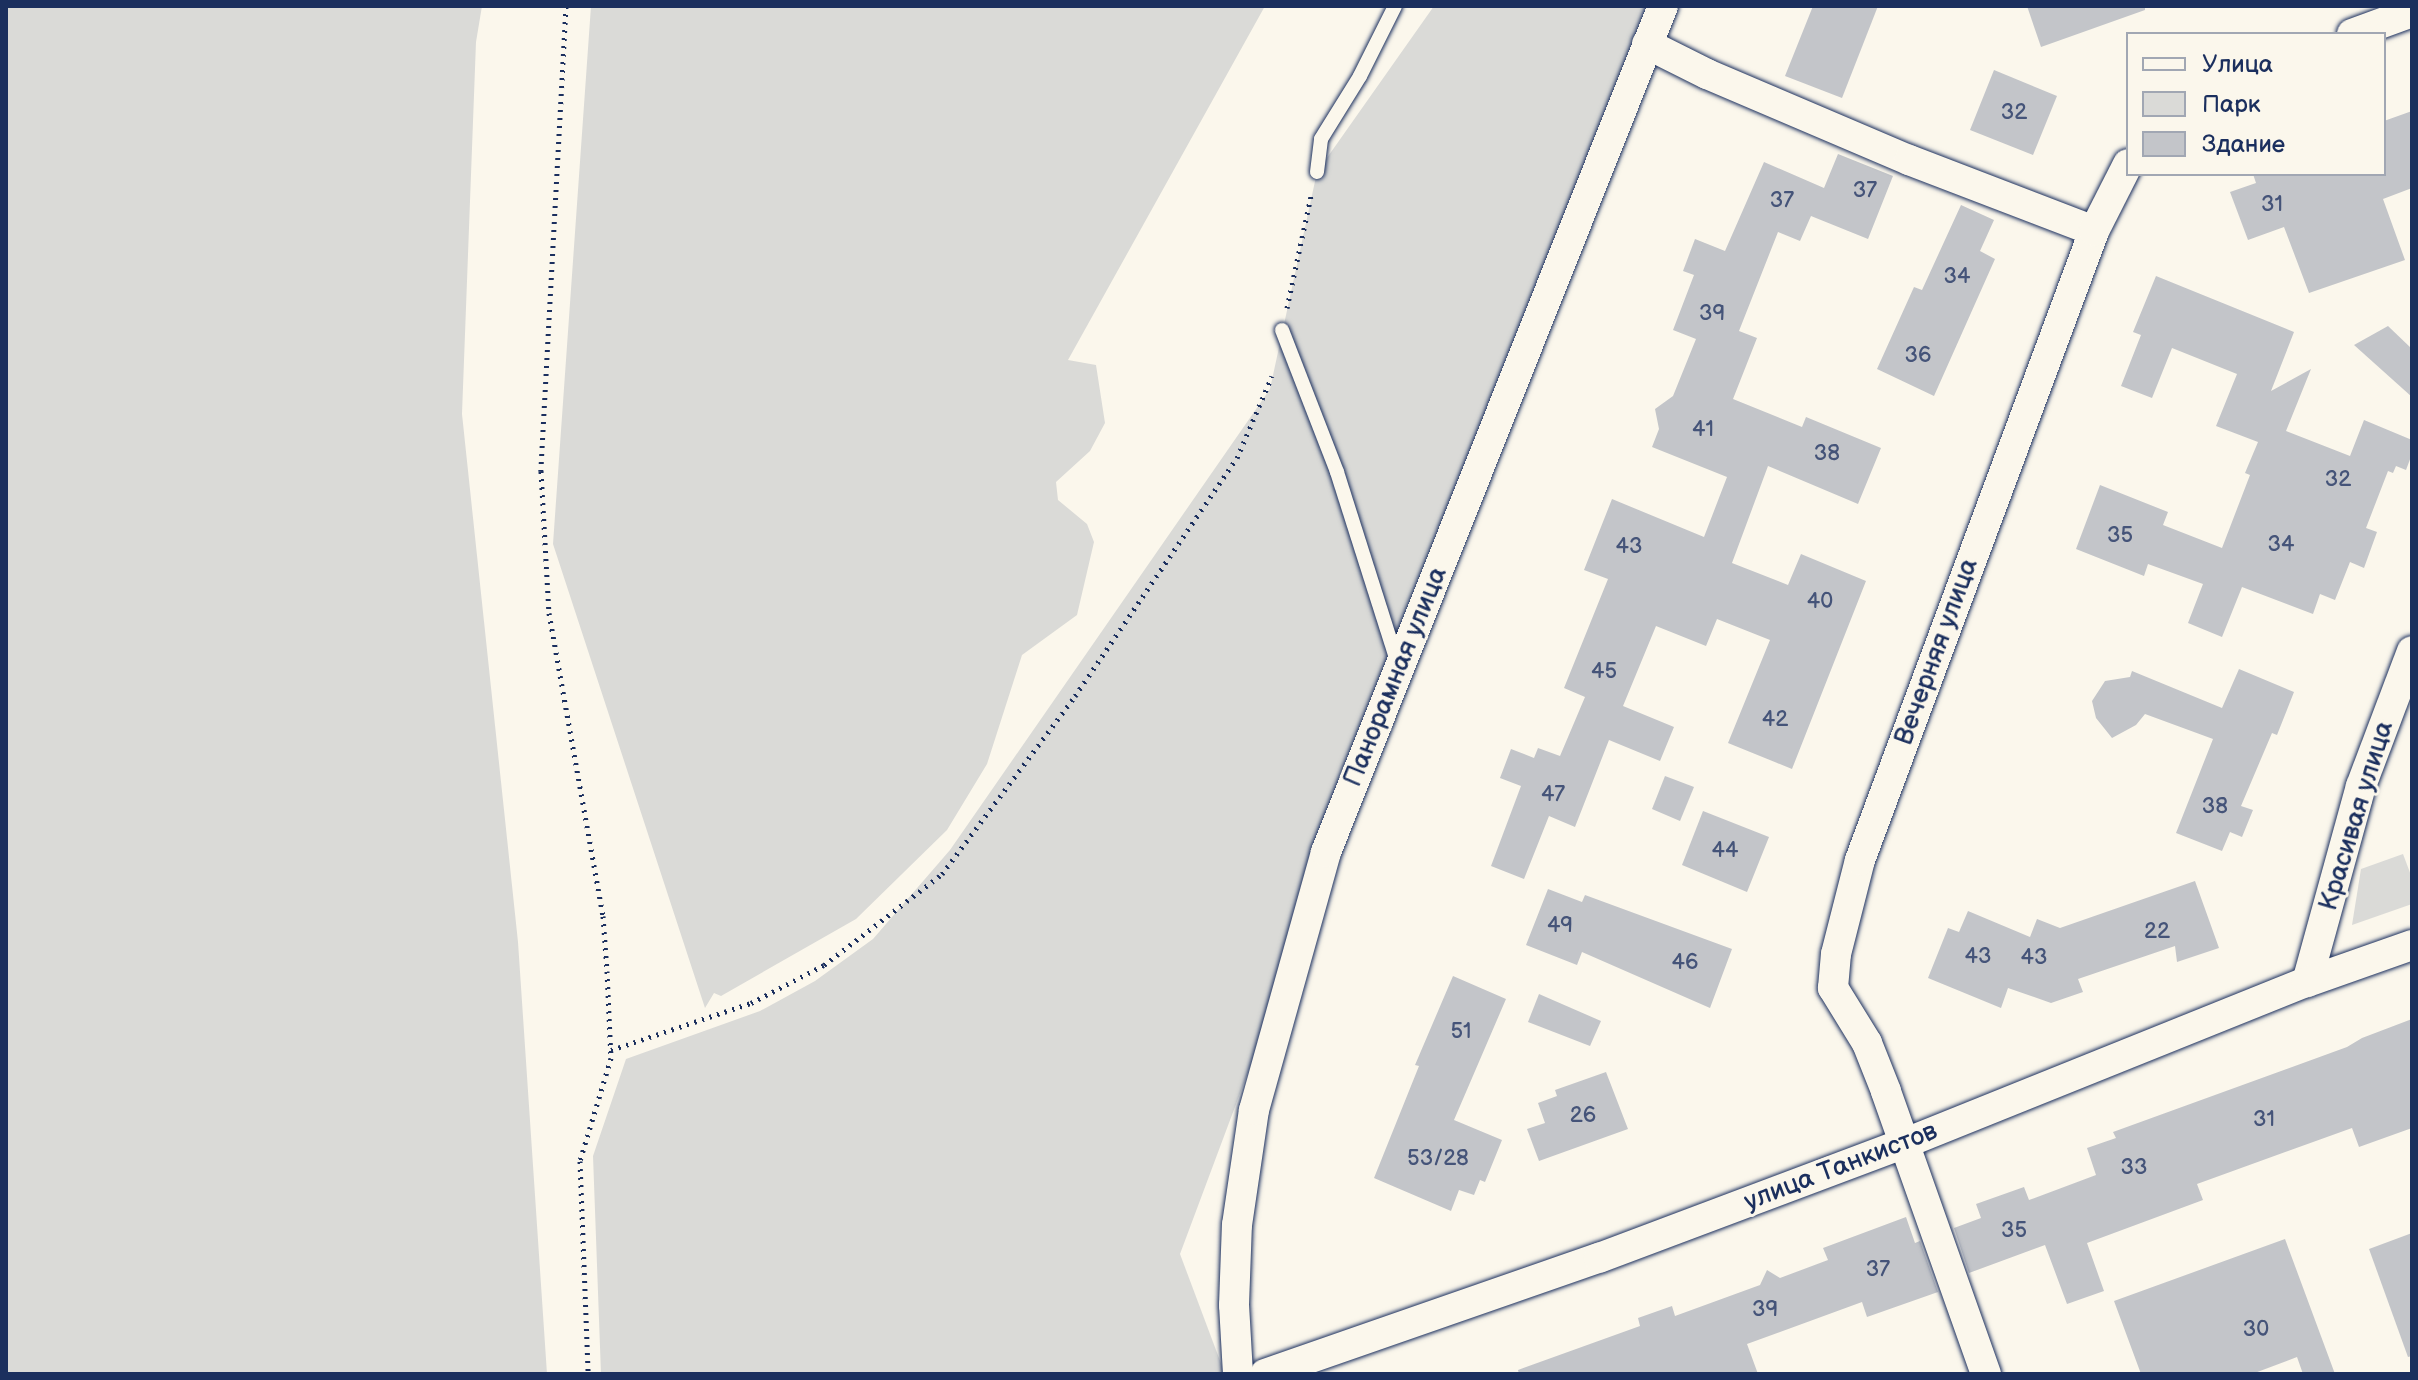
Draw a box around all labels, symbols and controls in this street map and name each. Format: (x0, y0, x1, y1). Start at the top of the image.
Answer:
legend (2126, 32, 2386, 176)
text: Улица (2202, 50, 2273, 79)
text: Парк (2202, 90, 2260, 119)
house number: 32 (2001, 100, 2027, 126)
text: Здание (2202, 130, 2285, 159)
house number: 37 (1853, 178, 1877, 204)
house number: 37 (1770, 188, 1794, 214)
house number: 31 (2261, 192, 2283, 218)
house number: 34 (1944, 264, 1970, 290)
house number: 39 (1699, 301, 1725, 327)
house number: 36 (1905, 343, 1931, 369)
house number: 41 (1692, 417, 1714, 443)
house number: 38 (1814, 441, 1840, 467)
house number: 32 (2325, 467, 2351, 493)
house number: 35 (2107, 523, 2133, 549)
house number: 34 (2268, 532, 2294, 558)
house number: 43 (1616, 534, 1642, 560)
street label: Вечерняя улица (1889, 555, 1985, 749)
street label: Панорамная улица (1338, 563, 1454, 791)
house number: 40 (1807, 589, 1833, 615)
house number: 45 (1591, 659, 1617, 685)
house number: 42 (1762, 707, 1788, 733)
street label: Красивая улица (2313, 718, 2401, 914)
house number: 47 (1541, 782, 1565, 808)
house number: 38 (2202, 794, 2228, 820)
house number: 44 (1712, 838, 1738, 864)
house number: 49 (1547, 913, 1573, 939)
house number: 22 (2144, 919, 2170, 945)
house number: 43 (1965, 944, 1991, 970)
house number: 43 (2021, 945, 2047, 971)
house number: 46 (1672, 950, 1698, 976)
house number: 51 (1450, 1019, 1472, 1045)
house number: 26 (1570, 1103, 1596, 1129)
house number: 31 (2253, 1107, 2275, 1133)
street label: улица Танкистов (1740, 1116, 1942, 1218)
house number: 53/28 (1407, 1146, 1469, 1172)
house number: 33 (2120, 1155, 2148, 1181)
house number: 35 (2001, 1218, 2027, 1244)
house number: 37 (1866, 1257, 1890, 1283)
house number: 39 (1752, 1297, 1778, 1323)
house number: 30 (2243, 1317, 2269, 1343)

